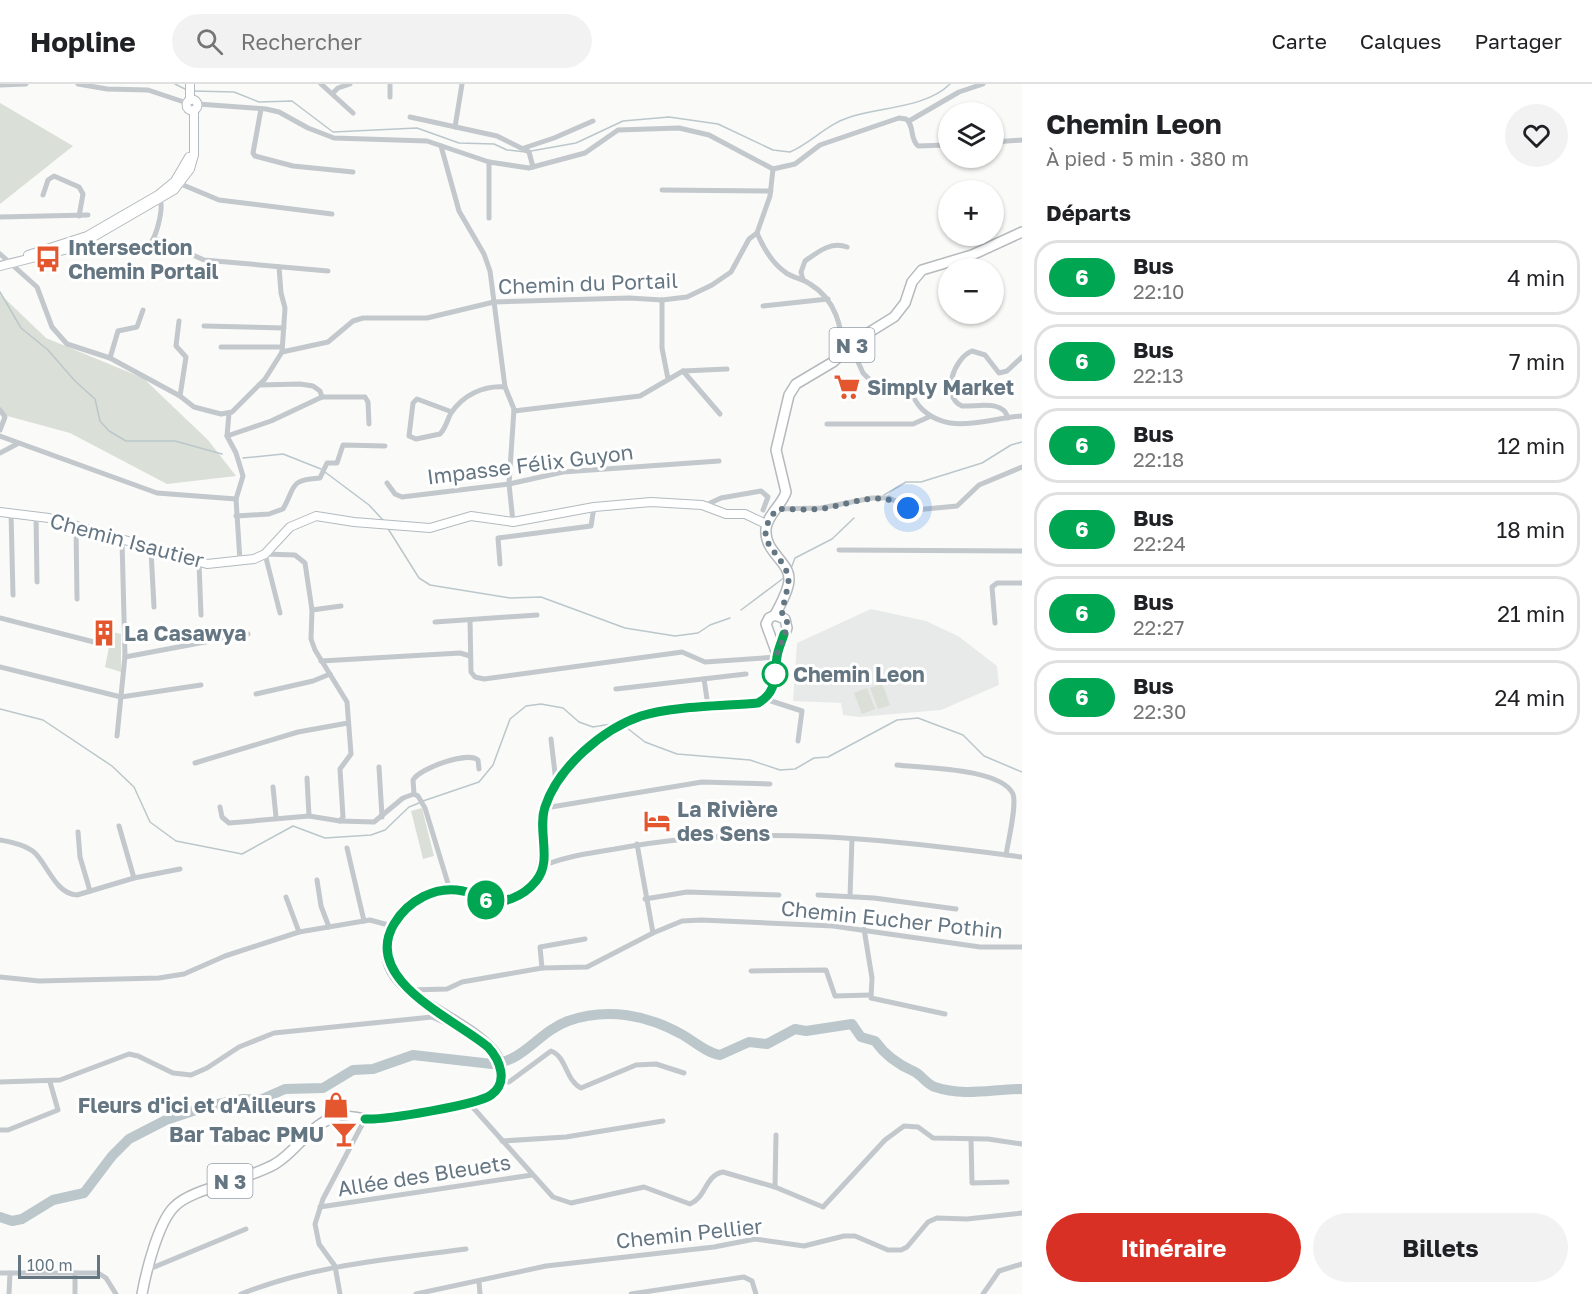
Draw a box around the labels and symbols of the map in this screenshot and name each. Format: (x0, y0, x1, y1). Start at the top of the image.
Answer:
place label: Intersection Chemin Portail (68, 234, 219, 284)
bus stop icon: Intersection Chemin Portail (33, 244, 63, 274)
street label: Chemin du Portail (498, 267, 678, 299)
road number: N 3 (830, 328, 874, 362)
supermarket icon: Simply Market (832, 372, 862, 402)
place label: Simply Market (867, 374, 1014, 400)
street label: Impasse Félix Guyon (425, 438, 635, 490)
your location (893, 493, 923, 523)
street label: Chemin Isautier (47, 507, 207, 573)
building icon: La Casawya (89, 618, 119, 648)
place label: La Casawya (124, 620, 246, 646)
marker: Chemin Leon (762, 661, 788, 687)
place label: Chemin Leon (793, 661, 925, 687)
place label: La Rivière des Sens (677, 796, 778, 846)
hotel icon: La Rivière des Sens (642, 806, 672, 836)
line badge: 6 (466, 880, 506, 920)
street label: Chemin Eucher Pothin (780, 894, 1004, 944)
shop icon: Fleurs d'ici et d'Ailleurs (321, 1090, 351, 1120)
place label: Fleurs d'ici et d'Ailleurs (78, 1092, 316, 1118)
bar icon: Bar Tabac PMU (329, 1119, 359, 1149)
place label: Bar Tabac PMU (169, 1121, 324, 1147)
street label: Allée des Bleuets (335, 1148, 513, 1202)
road number: N 3 (208, 1164, 252, 1198)
street label: Chemin Pellier (615, 1212, 763, 1254)
scale bar (18, 1252, 100, 1280)

